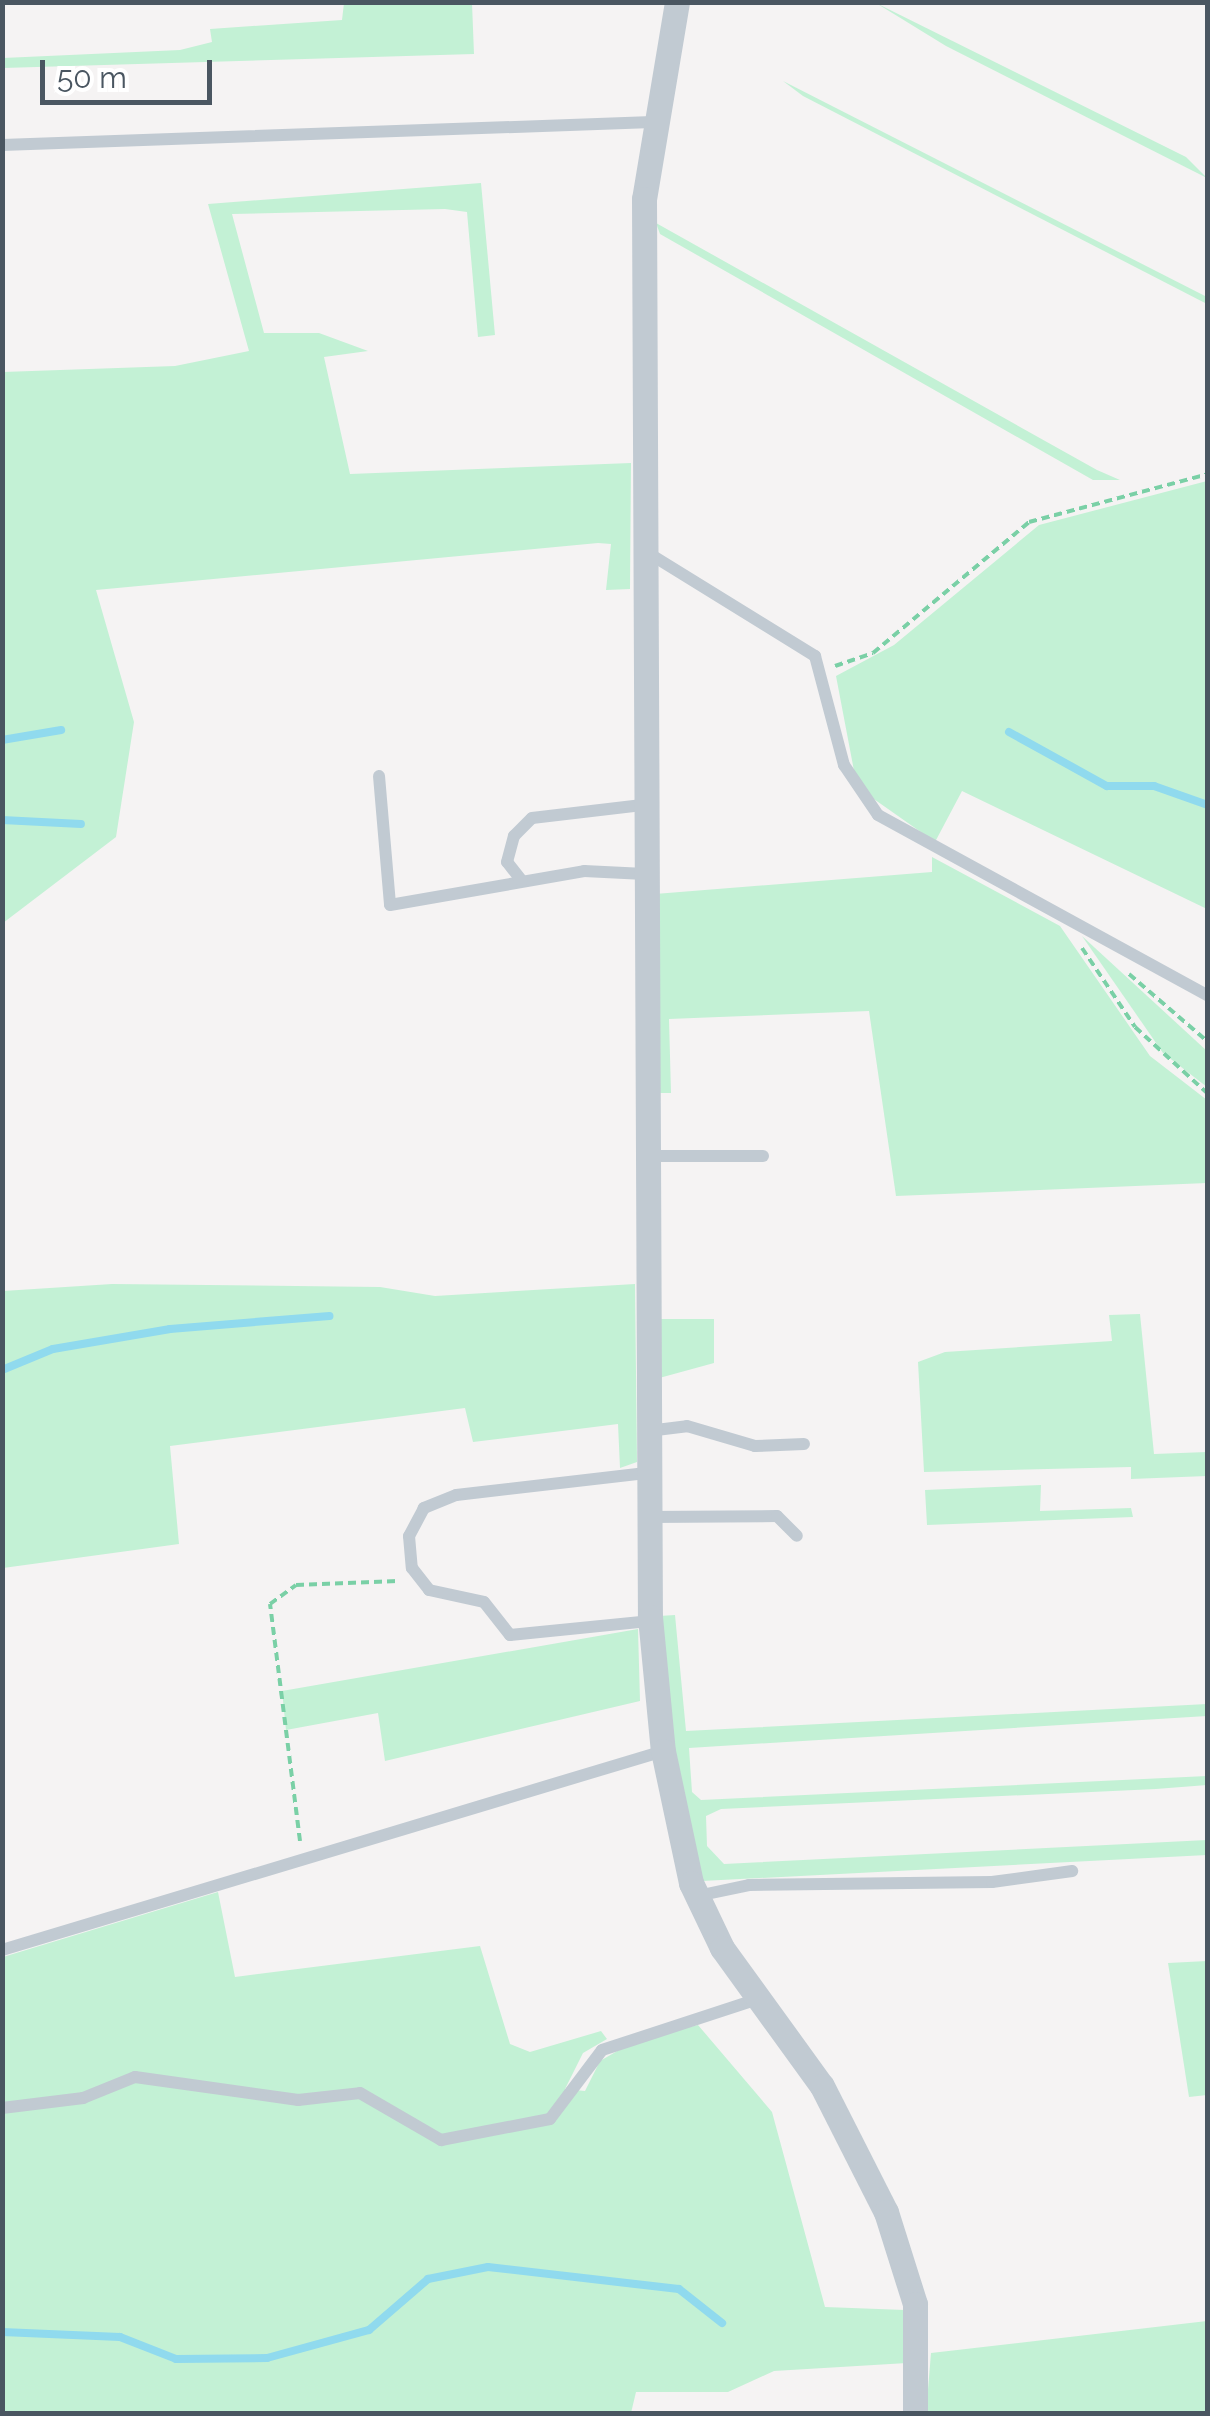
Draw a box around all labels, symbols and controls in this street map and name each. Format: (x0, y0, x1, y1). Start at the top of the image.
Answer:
scale bar (45, 40, 218, 102)
text: 50 m (57, 60, 127, 95)

